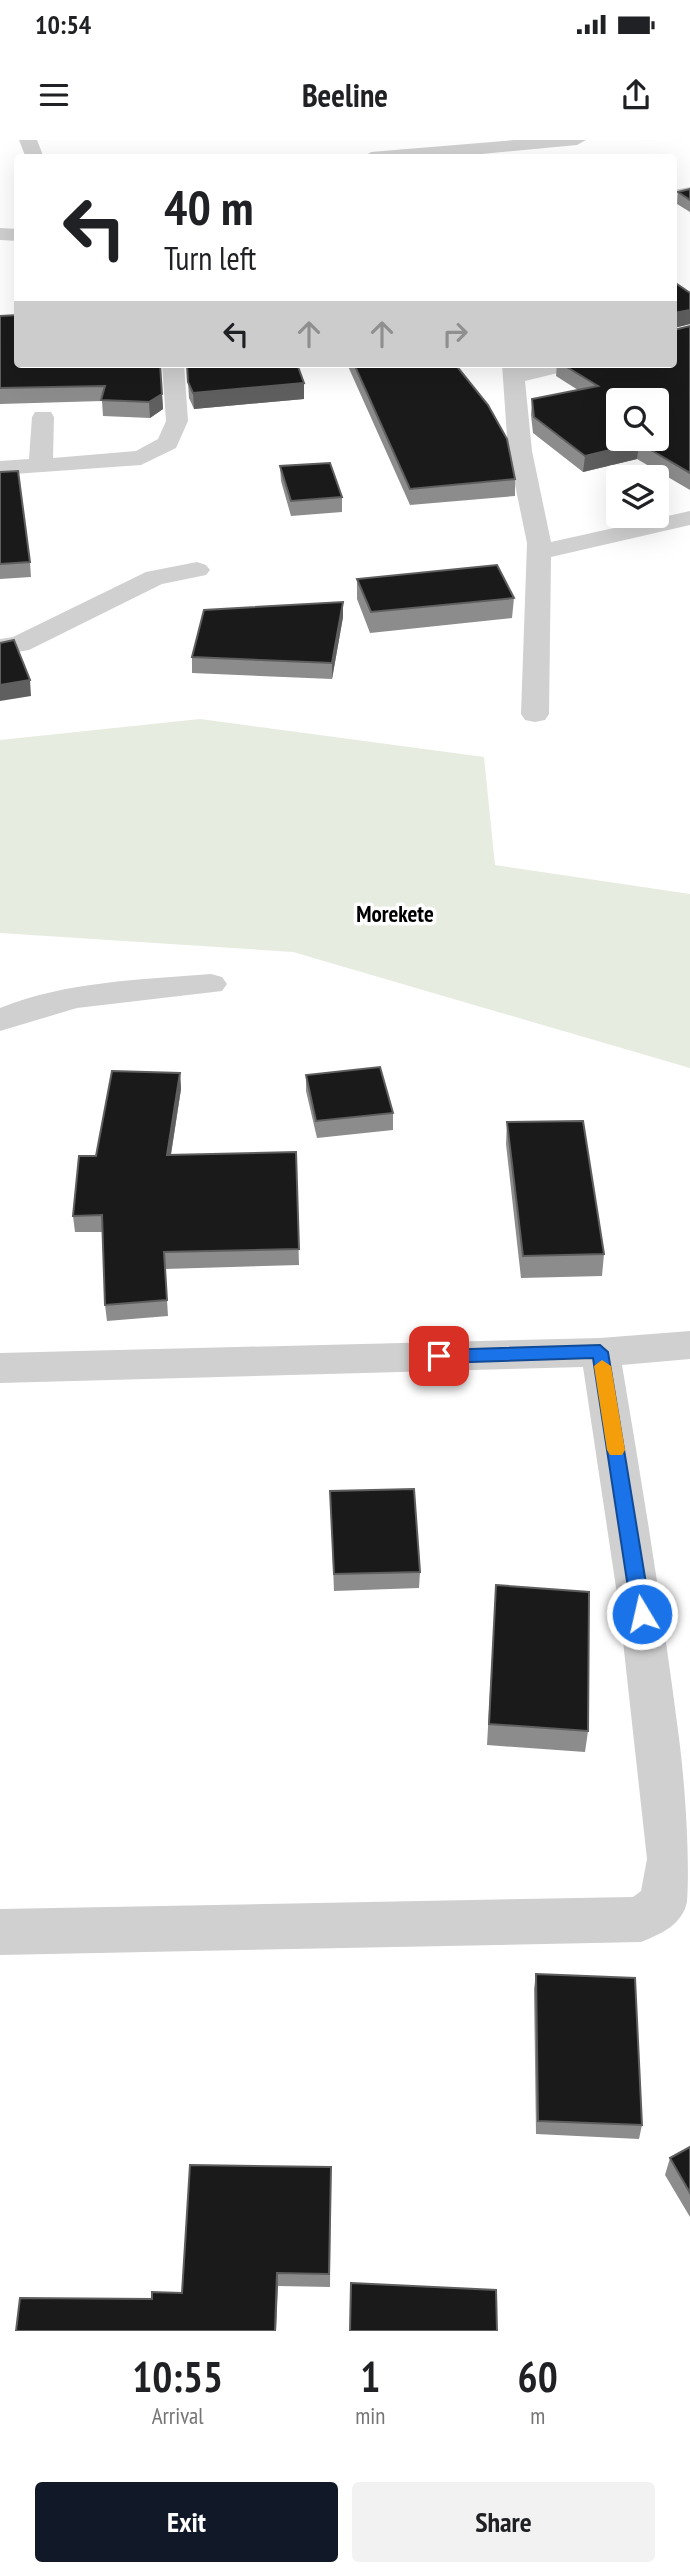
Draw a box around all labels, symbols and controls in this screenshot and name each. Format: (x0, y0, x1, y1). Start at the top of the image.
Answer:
text: 10:54 (35, 8, 91, 41)
text: Beeline (302, 74, 388, 116)
icon: menu (35, 76, 73, 114)
icon: share (617, 76, 655, 114)
text: 40 m (164, 175, 253, 239)
icon: left (49, 182, 140, 273)
text: Turn left (164, 237, 256, 279)
icon: left (217, 315, 255, 353)
icon: ahead (290, 315, 328, 353)
icon: ahead (363, 315, 401, 353)
icon: right (436, 315, 474, 353)
map controls (606, 388, 669, 528)
button: search (606, 388, 669, 451)
button: layers (606, 465, 669, 528)
district label: Morekete (356, 899, 434, 928)
pin (409, 1326, 469, 1386)
icon: arrive (420, 1337, 458, 1375)
position arrow (605, 1577, 679, 1651)
text: 10:55 (132, 2349, 223, 2404)
text: 1 (360, 2349, 380, 2404)
text: 60 (518, 2349, 558, 2404)
text: Arrival (152, 2401, 204, 2430)
text: min (355, 2401, 385, 2430)
text: m (530, 2401, 545, 2430)
button: Exit (35, 2482, 338, 2562)
button: Share (352, 2482, 655, 2562)

